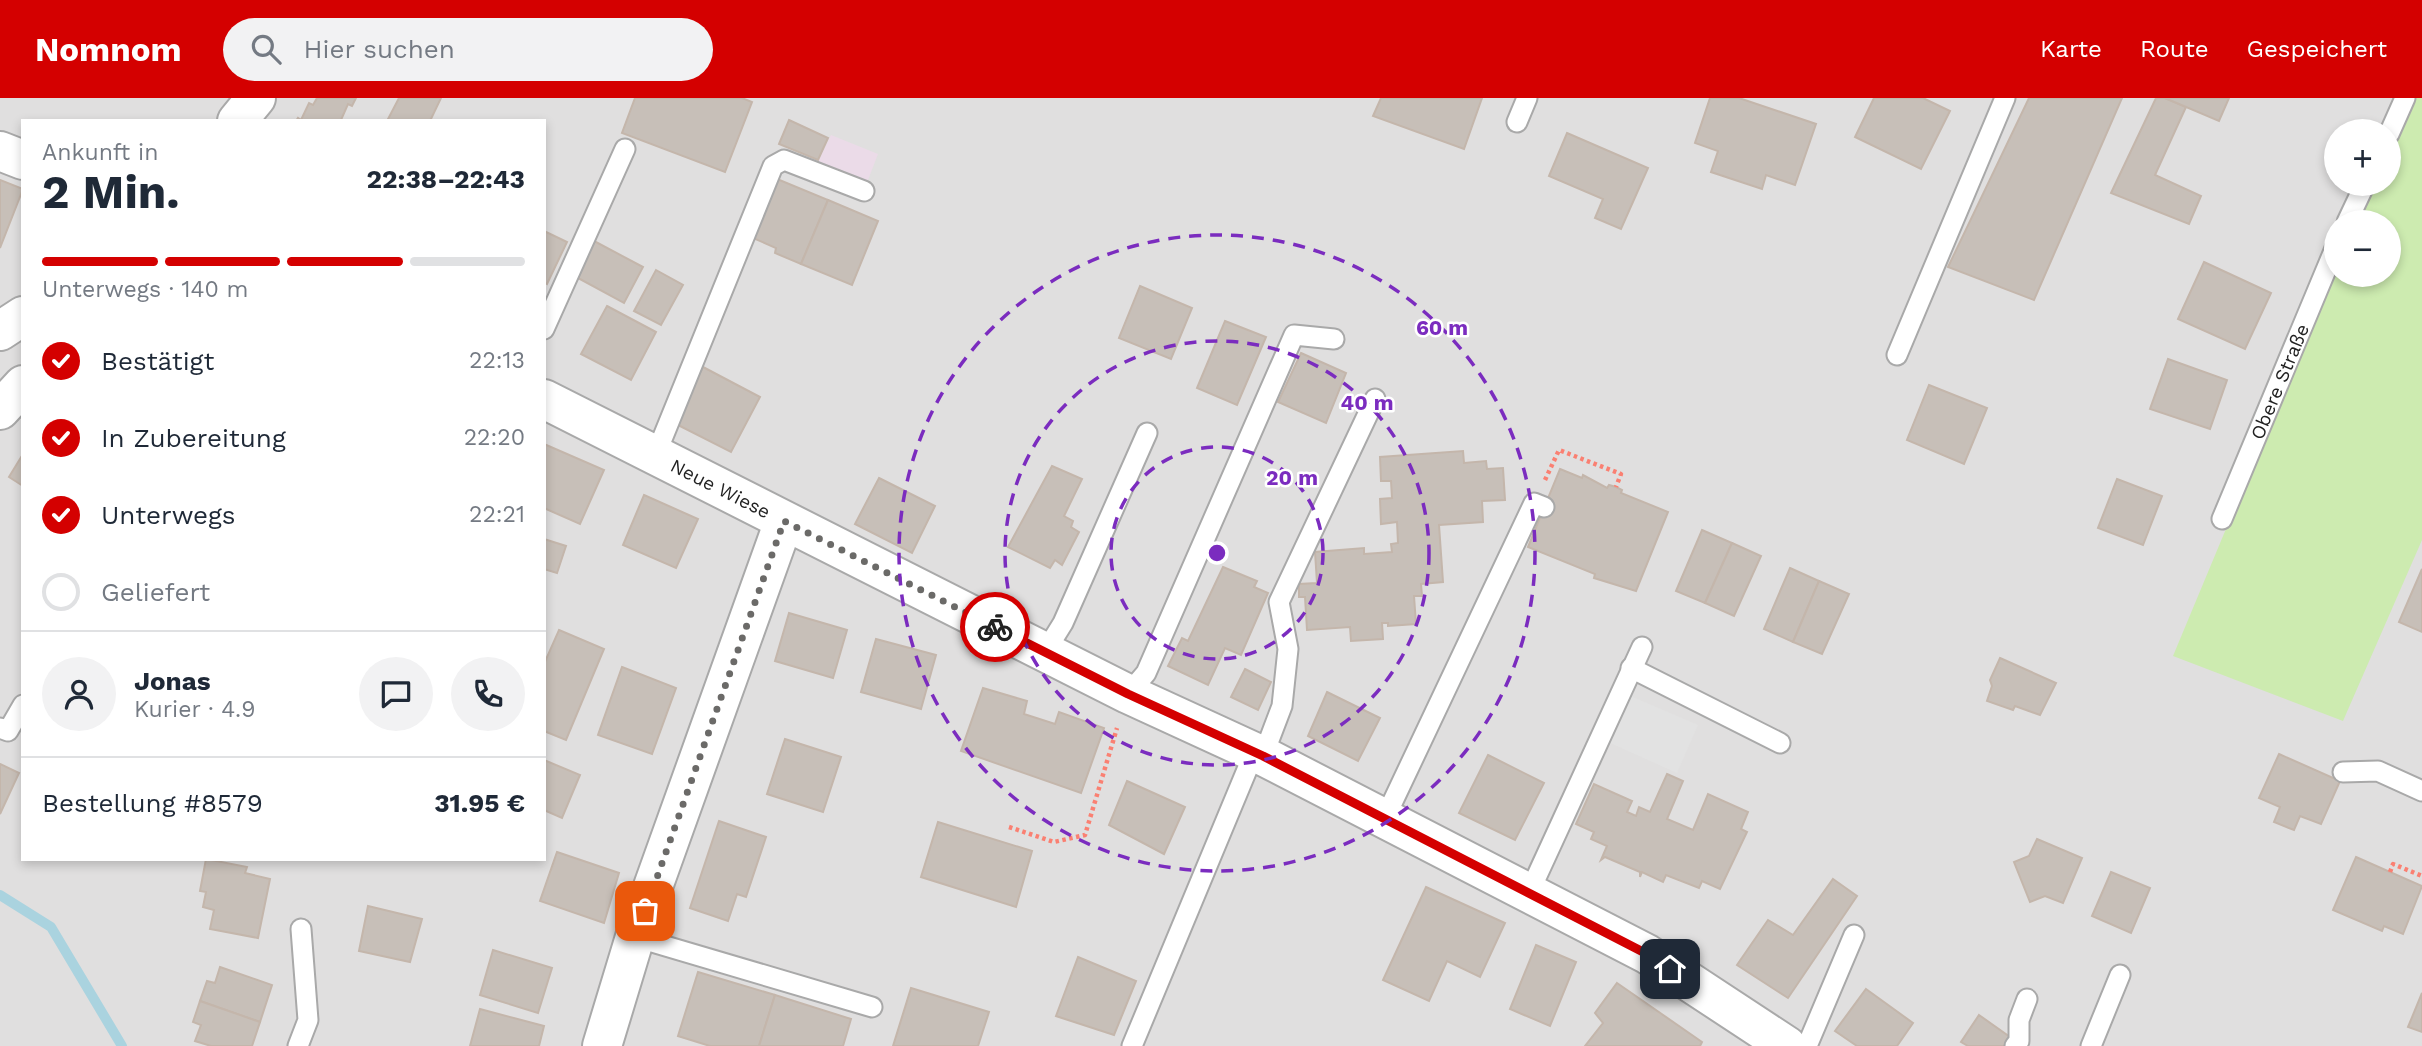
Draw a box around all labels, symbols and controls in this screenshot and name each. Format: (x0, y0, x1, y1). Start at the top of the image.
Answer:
search box (223, 18, 713, 81)
text: Nomnom (35, 30, 181, 69)
icon: search (247, 30, 285, 68)
text: Hier suchen (303, 34, 455, 64)
text: Karte (2040, 35, 2102, 63)
text: Route (2140, 35, 2209, 63)
text: Gespeichert (2247, 35, 2387, 63)
map controls (2324, 119, 2401, 287)
button: + (2324, 119, 2401, 196)
text: Ankunft in (42, 139, 158, 166)
text: 22:38–22:43 (367, 164, 525, 194)
text: 2 Min. (42, 165, 180, 219)
button: − (2324, 210, 2401, 287)
text: Unterwegs · 140 m (42, 276, 249, 303)
text: 60 m (1416, 315, 1468, 340)
street label: Obere Straße (2245, 320, 2314, 443)
icon: check (42, 342, 80, 380)
text: Bestätigt (101, 346, 214, 376)
text: 22:13 (469, 347, 525, 374)
text: 40 m (1341, 390, 1393, 415)
icon: check (42, 419, 80, 457)
text: In Zubereitung (101, 423, 286, 453)
text: 22:20 (464, 424, 525, 451)
street label: Neue Wiese (667, 453, 774, 523)
text: 20 m (1266, 465, 1318, 490)
icon: check (42, 496, 80, 534)
text: Unterwegs (101, 500, 236, 530)
text: 22:21 (469, 501, 525, 528)
centre of rings (1205, 541, 1229, 565)
text: Geliefert (101, 577, 210, 607)
courier (960, 592, 1030, 662)
icon: bike (976, 608, 1014, 646)
button: person (42, 657, 116, 731)
button: chat (359, 657, 433, 731)
button: phone (451, 657, 525, 731)
text: Jonas (134, 666, 211, 696)
text: Kurier · 4.9 (134, 696, 255, 723)
text: Bestellung #8579 (42, 788, 263, 818)
text: 31.95 € (434, 788, 525, 818)
pin (615, 881, 675, 941)
icon: bag (626, 892, 664, 930)
pin (1640, 939, 1700, 999)
icon: home (1651, 950, 1689, 988)

